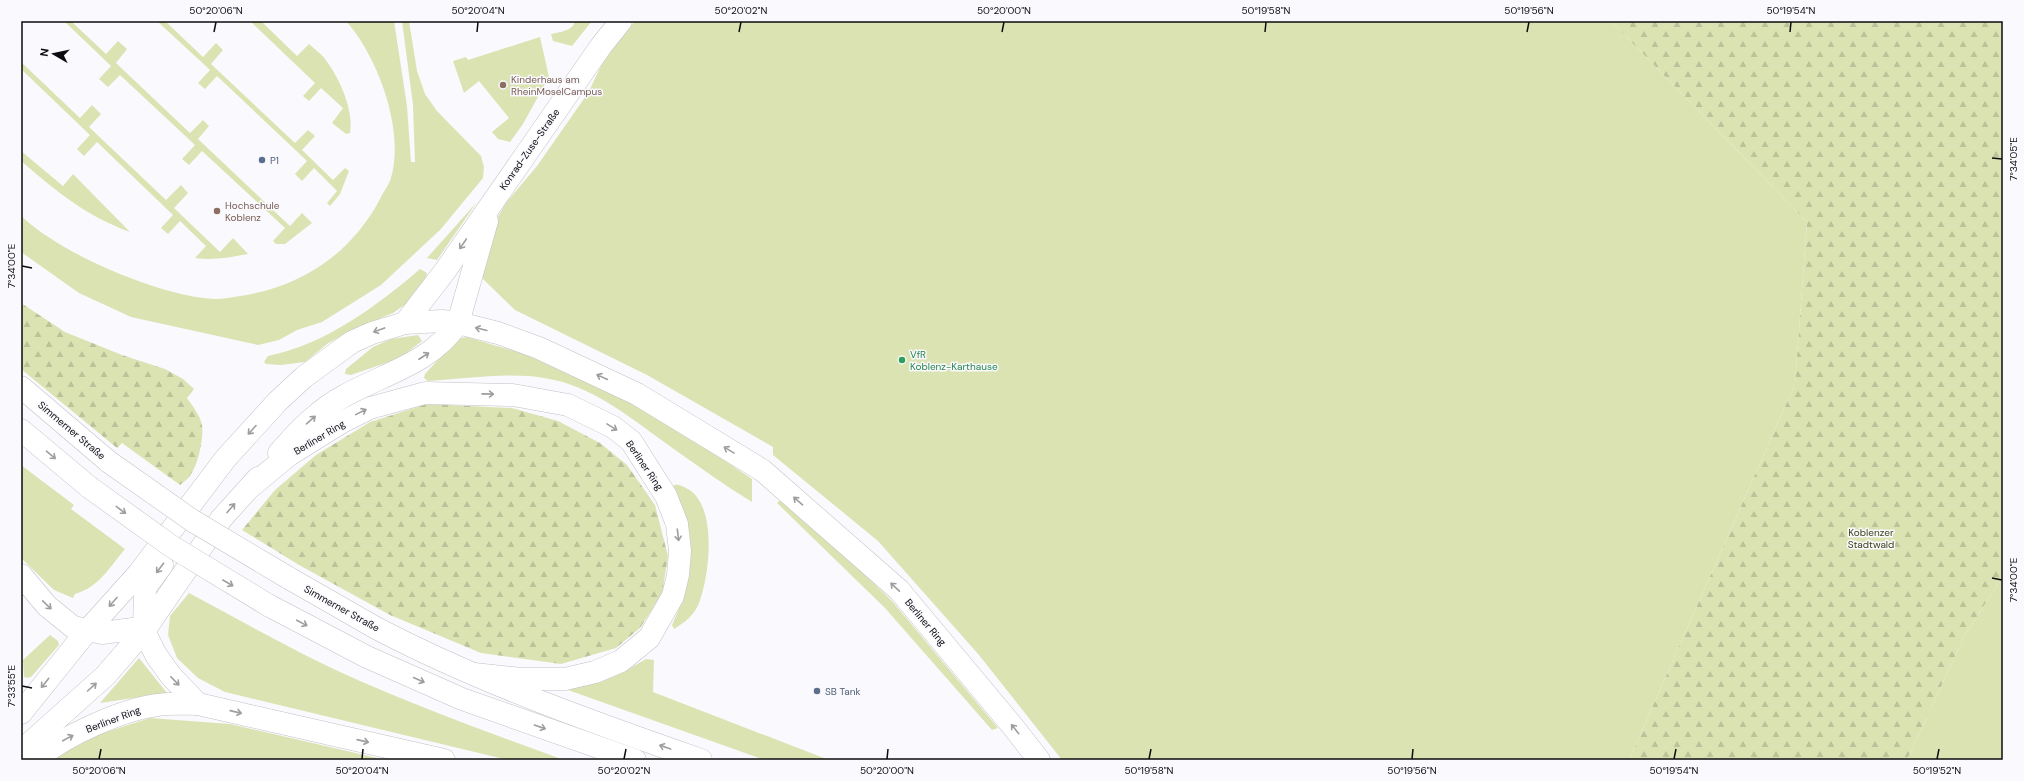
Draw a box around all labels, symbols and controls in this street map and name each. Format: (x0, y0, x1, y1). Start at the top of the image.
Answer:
text: 50°20'06"N (189, 4, 243, 17)
text: 50°20'04"N (451, 4, 505, 17)
text: 50°20'02"N (715, 4, 767, 17)
text: 50°20'00"N (977, 4, 1031, 17)
text: 50°19'58"N (1241, 4, 1291, 17)
text: 50°19'56"N (1504, 4, 1554, 17)
text: 50°19'54"N (1766, 4, 1816, 17)
north arrow (34, 34, 74, 74)
text: N (37, 47, 52, 57)
place label: Kinderhaus am RheinMoselCampus (511, 73, 602, 98)
marker: Kinderhaus am RheinMoselCampus (498, 80, 508, 90)
street label: Konrad-Zuse-Straße (496, 106, 563, 192)
text: 7°34'05"E (2007, 137, 2020, 181)
place label: P1 (270, 154, 279, 167)
marker: P1 (257, 155, 267, 165)
place label: Hochschule Koblenz (225, 199, 280, 224)
marker: Hochschule Koblenz (212, 206, 222, 216)
one-way arrow (459, 238, 467, 249)
text: 7°34'00"E (5, 243, 18, 288)
one-way arrow (475, 325, 488, 332)
one-way arrow (373, 327, 385, 335)
place label: VfR Koblenz-Karthause (910, 348, 998, 373)
one-way arrow (418, 352, 429, 361)
marker: VfR Koblenz-Karthause (897, 355, 907, 365)
one-way arrow (596, 373, 608, 380)
one-way arrow (481, 390, 494, 398)
street label: Simmerner Straße (35, 398, 108, 463)
one-way arrow (355, 408, 367, 416)
one-way arrow (305, 415, 316, 424)
street label: Berliner Ring (291, 417, 348, 458)
one-way arrow (606, 423, 618, 431)
one-way arrow (247, 425, 257, 435)
street label: Berliner Ring (623, 438, 666, 493)
one-way arrow (723, 445, 735, 453)
one-way arrow (46, 450, 56, 459)
one-way arrow (792, 497, 803, 506)
one-way arrow (227, 502, 236, 513)
one-way arrow (115, 506, 126, 514)
park label: Koblenzer Stadtwald (1848, 526, 1894, 551)
one-way arrow (674, 528, 682, 541)
text: 7°34'00"E (2007, 557, 2020, 602)
one-way arrow (156, 562, 165, 573)
one-way arrow (222, 579, 234, 587)
street label: Simmerner Straße (302, 582, 382, 635)
one-way arrow (890, 582, 900, 592)
street label: Berliner Ring (902, 596, 949, 649)
one-way arrow (108, 597, 118, 607)
one-way arrow (42, 600, 52, 609)
one-way arrow (296, 620, 308, 628)
text: 7°33'55"E (5, 664, 18, 707)
one-way arrow (170, 676, 180, 686)
one-way arrow (413, 677, 425, 684)
one-way arrow (41, 678, 50, 689)
one-way arrow (86, 683, 97, 692)
place label: SB Tank (825, 685, 861, 698)
marker: SB Tank (812, 686, 822, 696)
street label: Berliner Ring (84, 703, 143, 736)
one-way arrow (229, 709, 242, 717)
one-way arrow (534, 723, 546, 731)
one-way arrow (1011, 724, 1020, 735)
one-way arrow (62, 734, 74, 741)
one-way arrow (356, 738, 369, 746)
one-way arrow (658, 743, 671, 750)
text: 50°20'06"N (72, 764, 126, 777)
text: 50°20'04"N (335, 764, 389, 777)
text: 50°20'02"N (598, 764, 650, 777)
text: 50°20'00"N (860, 764, 914, 777)
text: 50°19'58"N (1124, 764, 1174, 777)
text: 50°19'56"N (1387, 764, 1437, 777)
text: 50°19'54"N (1649, 764, 1699, 777)
text: 50°19'52"N (1913, 764, 1961, 777)

